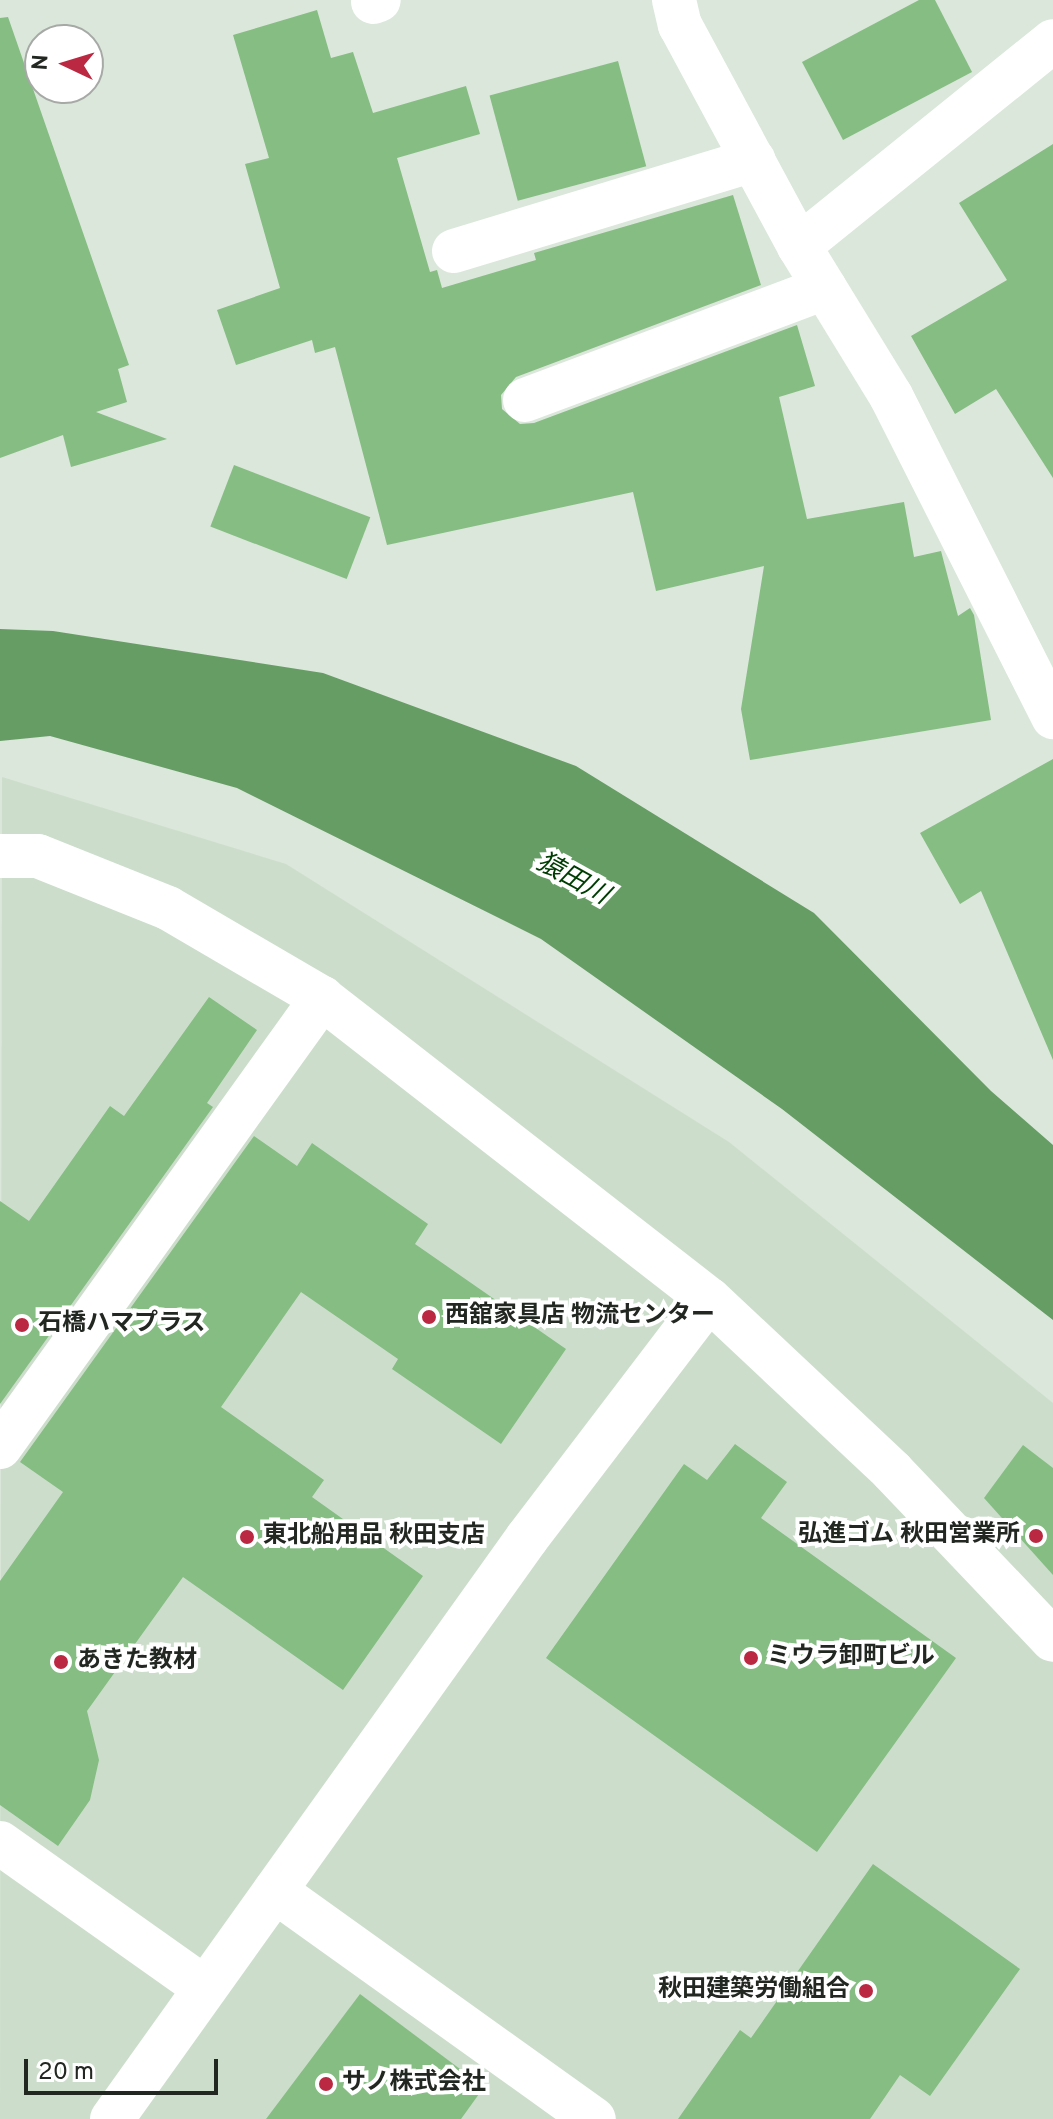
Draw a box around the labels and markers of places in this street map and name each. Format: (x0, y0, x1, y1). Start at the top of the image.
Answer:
place label: 西舘家具店 物流センター (445, 1303, 715, 1331)
marker: 西舘家具店 物流センター (420, 1308, 438, 1326)
place label: 石橋ハマプラス (38, 1311, 206, 1339)
marker: 石橋ハマプラス (13, 1316, 31, 1334)
place label: 弘進ゴム 秋田営業所 (798, 1522, 1020, 1550)
place label: 東北船用品 秋田支店 (263, 1523, 485, 1551)
marker: 弘進ゴム 秋田営業所 (1027, 1527, 1045, 1545)
marker: 東北船用品 秋田支店 (238, 1528, 256, 1546)
place label: ミウラ卸町ビル (767, 1644, 935, 1672)
place label: あきた教材 (77, 1648, 197, 1676)
marker: ミウラ卸町ビル (742, 1649, 760, 1667)
marker: あきた教材 (52, 1653, 70, 1671)
place label: 秋田建築労働組合 (658, 1977, 850, 2005)
marker: 秋田建築労働組合 (857, 1982, 875, 2000)
place label: サノ株式会社 (342, 2070, 486, 2098)
marker: サノ株式会社 (317, 2075, 335, 2093)

